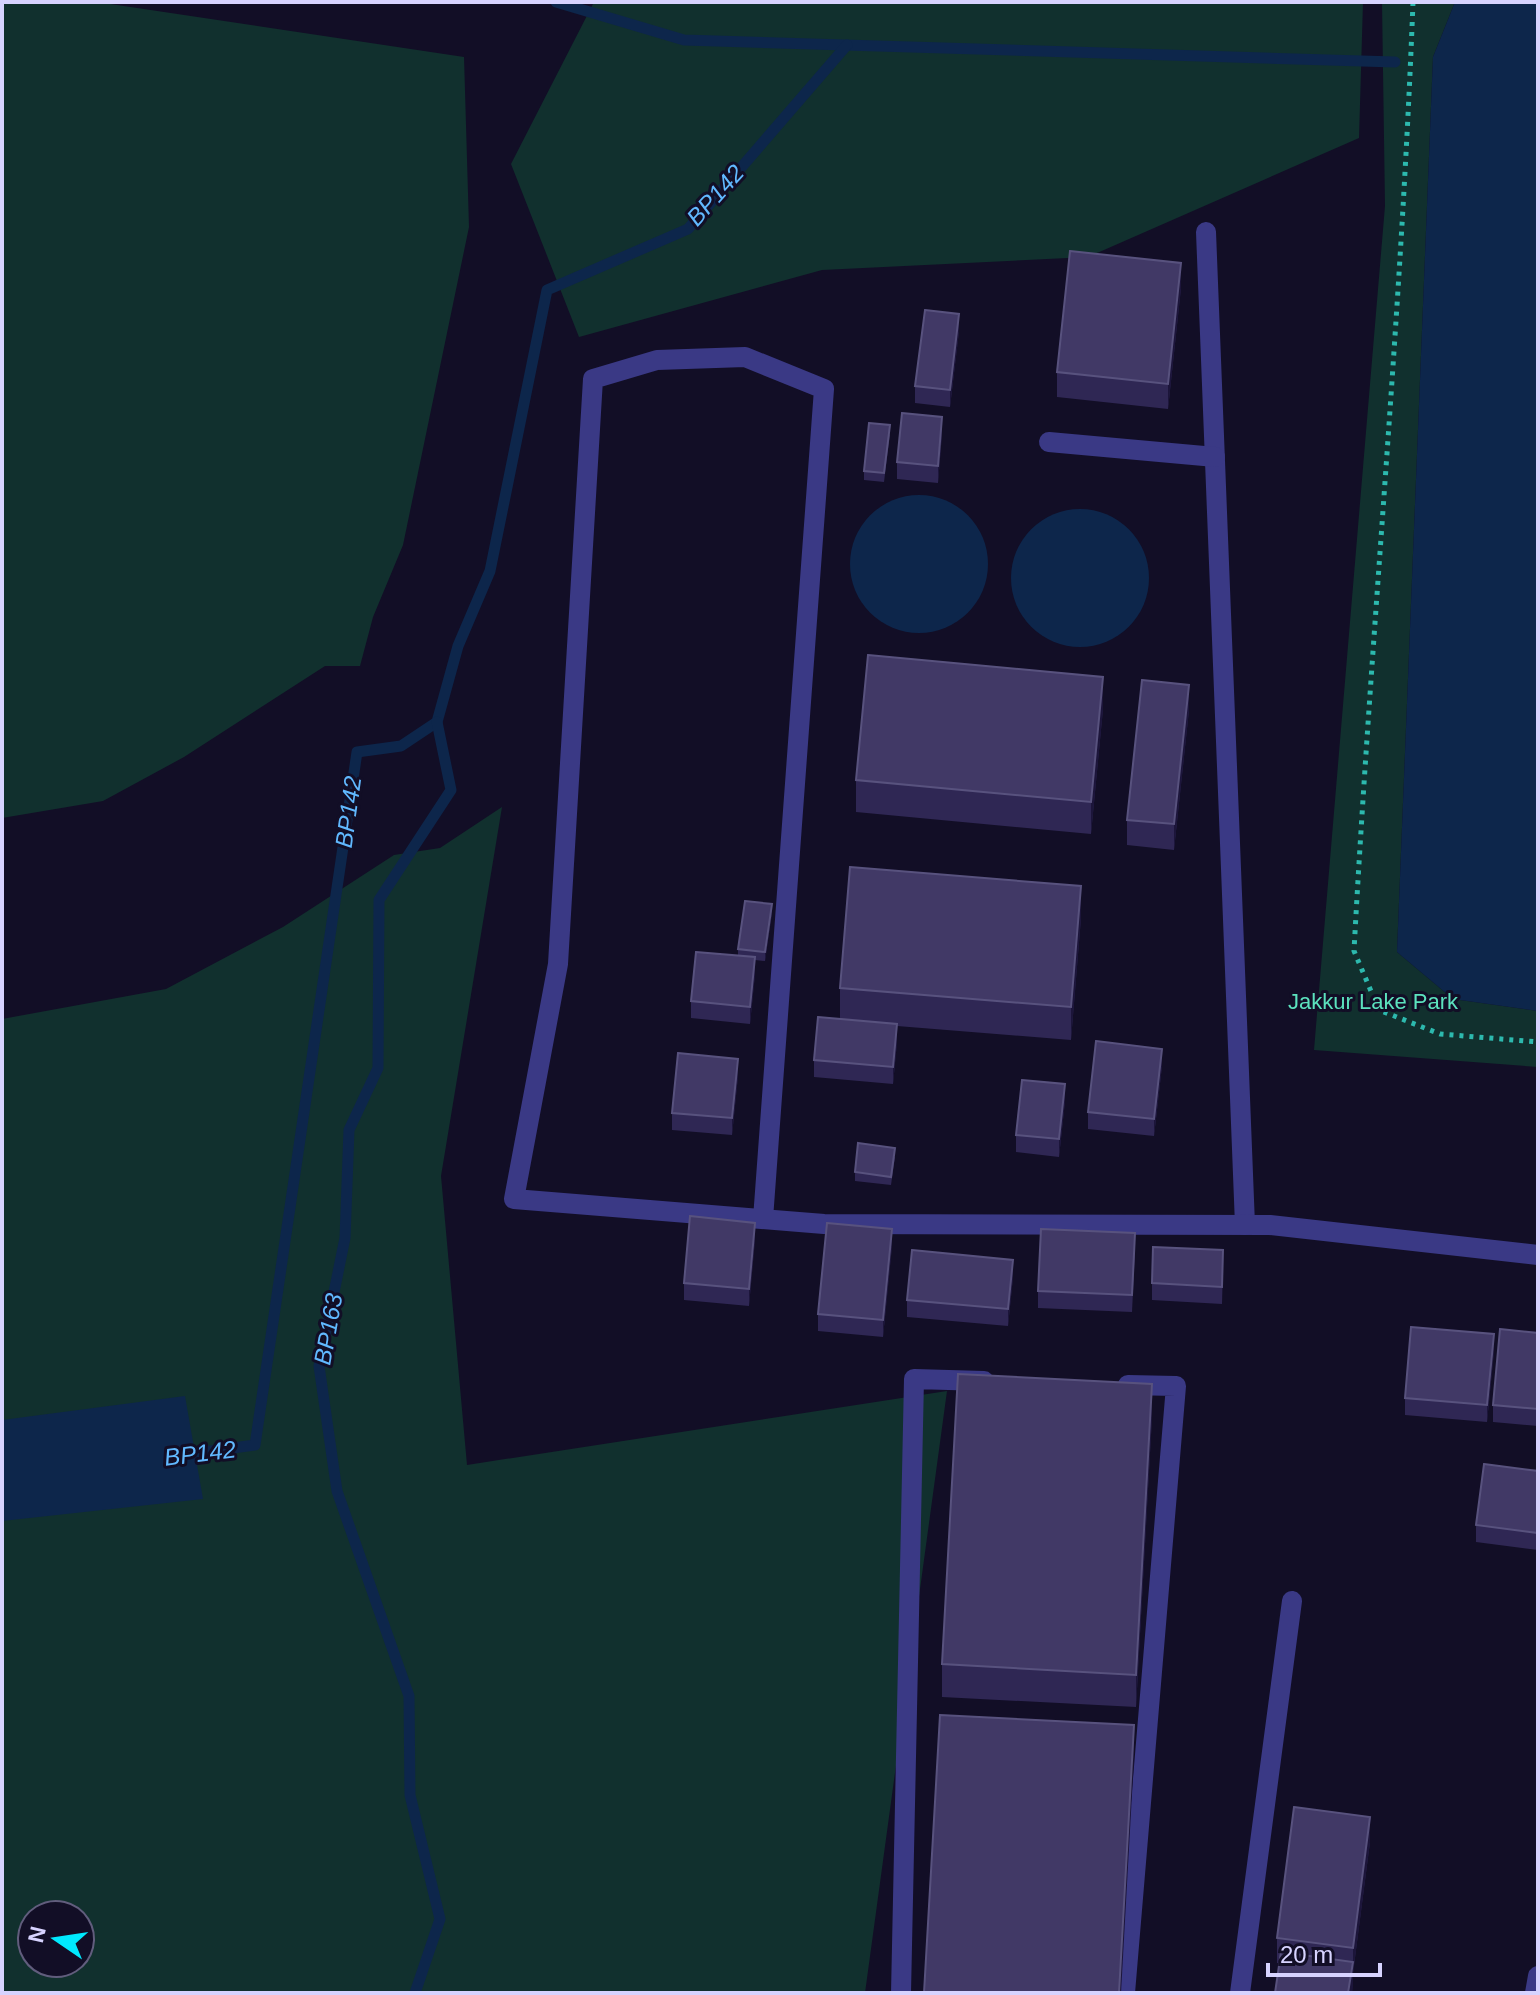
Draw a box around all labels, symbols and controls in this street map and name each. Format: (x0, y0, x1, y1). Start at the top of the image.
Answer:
water label: BP142 (681, 159, 749, 231)
water label: BP142 (330, 774, 366, 850)
park label: Jakkur Lake Park (1288, 989, 1459, 1014)
water label: BP163 (308, 1291, 348, 1367)
water label: BP142 (163, 1435, 237, 1471)
north arrow (16, 1899, 96, 1979)
text: N (23, 1924, 51, 1945)
scale bar (1268, 1927, 1380, 1977)
text: 20 m (1280, 1941, 1333, 1968)

